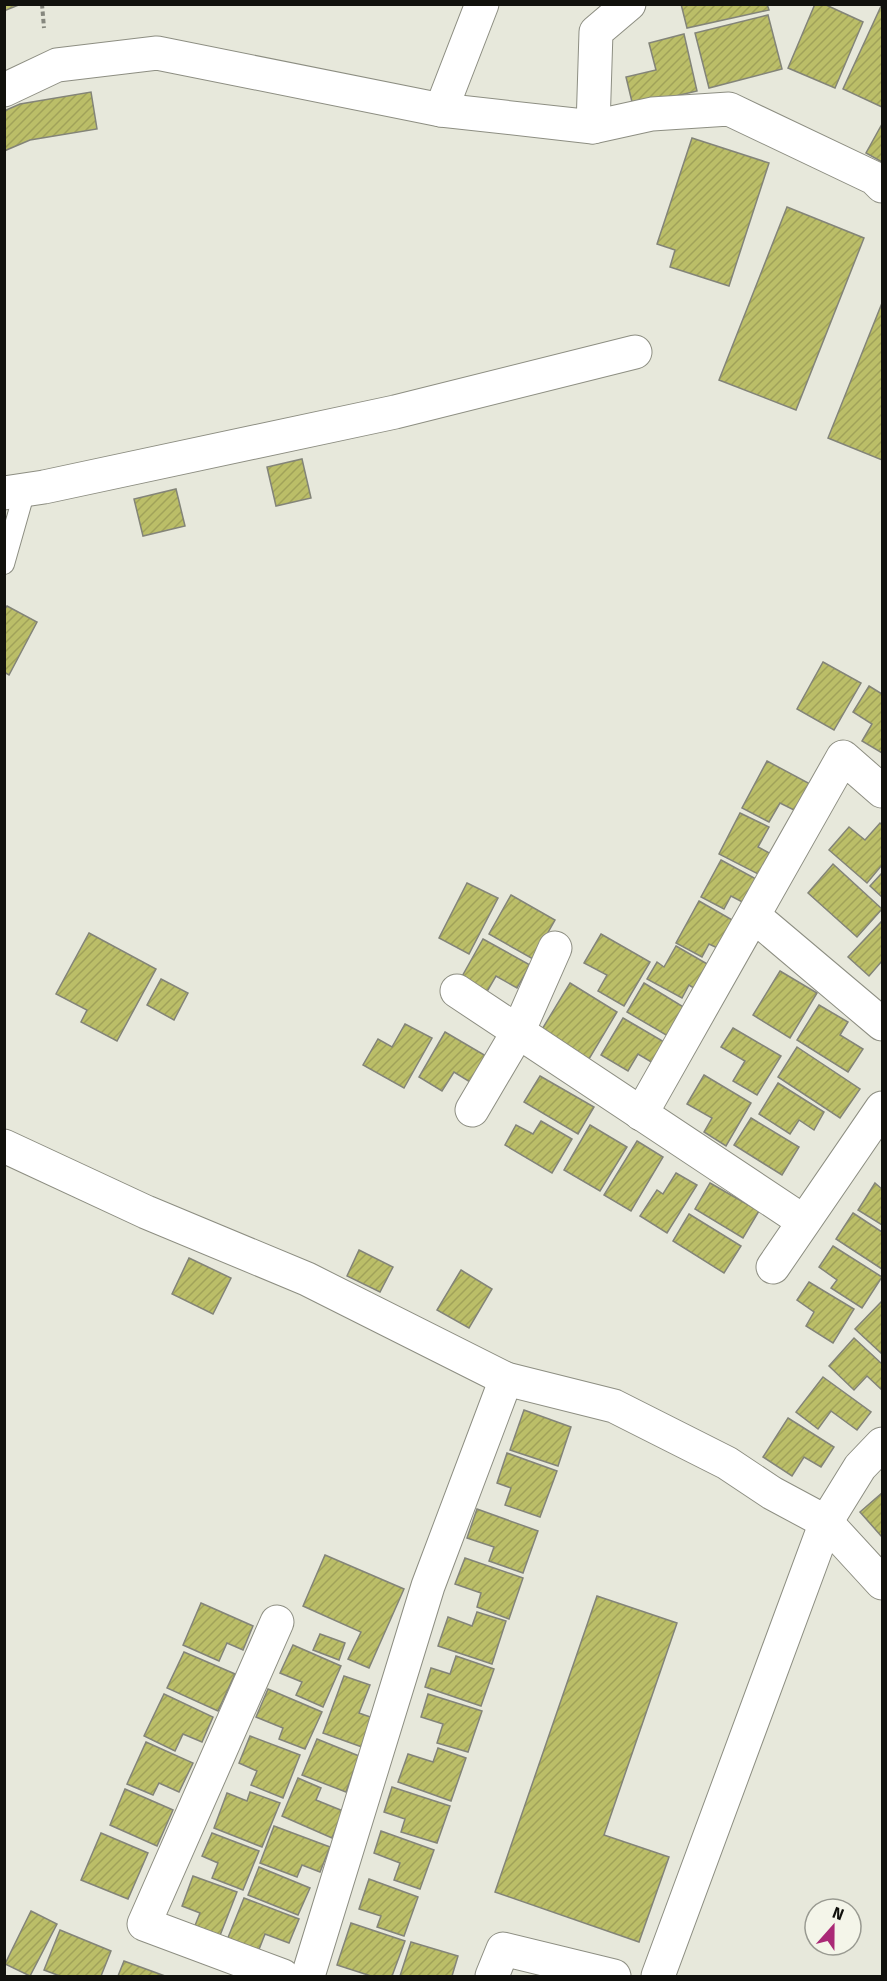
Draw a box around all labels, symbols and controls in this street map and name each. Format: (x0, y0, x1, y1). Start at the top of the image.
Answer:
north arrow (803, 1897, 863, 1957)
text: N (830, 1903, 847, 1924)

